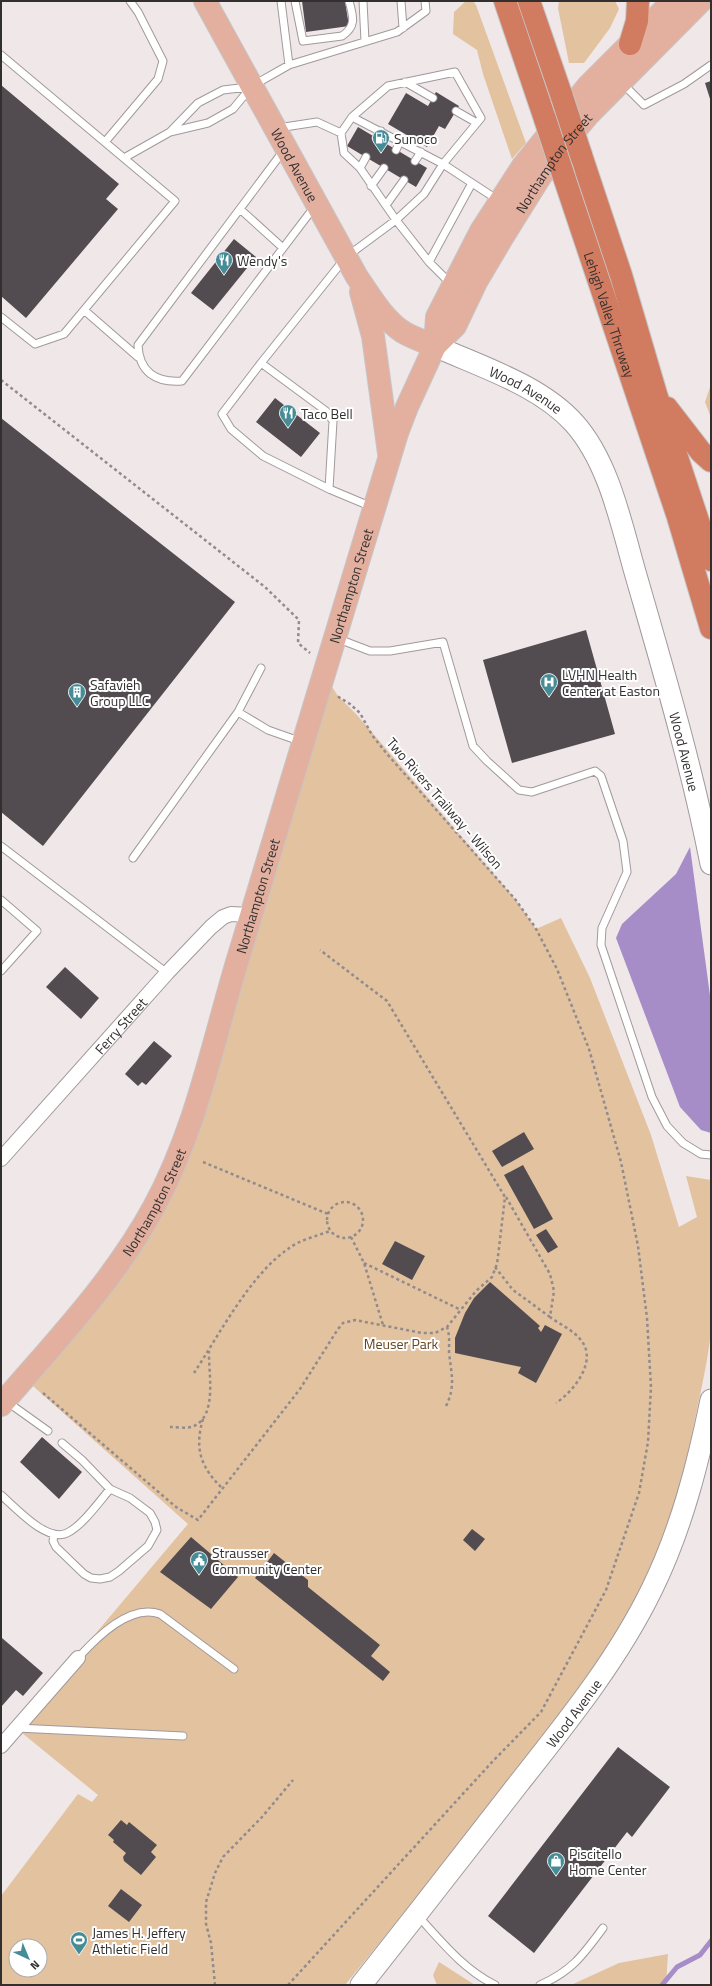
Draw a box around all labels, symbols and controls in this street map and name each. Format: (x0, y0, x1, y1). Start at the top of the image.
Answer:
street label: Northampton Street (510, 108, 596, 217)
street label: Wood Avenue (266, 124, 324, 205)
fuel station icon: Sunoco (371, 128, 391, 153)
place label: Sunoco (394, 128, 437, 149)
street label: Lehigh Valley Thruway (579, 249, 641, 381)
restaurant icon: Wendy's (214, 250, 234, 275)
place label: Wendy's (237, 250, 287, 271)
street label: Wood Avenue (486, 360, 567, 418)
restaurant icon: Taco Bell (278, 403, 298, 428)
place label: Taco Bell (301, 403, 353, 424)
street label: Northampton Street (323, 526, 378, 646)
place label: LVHN Health Center at Easton (562, 664, 660, 701)
hospital icon: LVHN Health Center at Easton (539, 672, 559, 697)
place label: Safavieh Group LLC (90, 674, 150, 711)
building icon: Safavieh Group LLC (67, 682, 87, 707)
street label: Wood Avenue (665, 710, 705, 793)
street label: Two Rivers Trailway - Wilson (382, 733, 508, 873)
street label: Northampton Street (230, 836, 284, 956)
street label: Ferry Street (89, 992, 151, 1059)
street label: Northampton Street (116, 1145, 191, 1260)
park label: Meuser Park (364, 1333, 439, 1354)
place label: Strausser Community Center (212, 1542, 322, 1579)
public building icon: Strausser Community Center (189, 1550, 209, 1575)
street label: Wood Avenue (540, 1674, 606, 1752)
place label: Piscitello Home Center (569, 1843, 647, 1880)
shop icon: Piscitello Home Center (546, 1851, 566, 1876)
place label: James H. Jeffery Athletic Field (92, 1922, 186, 1959)
sports icon: James H. Jeffery Athletic Field (69, 1930, 89, 1955)
north arrow (8, 1938, 48, 1978)
text: N (27, 1957, 43, 1974)

